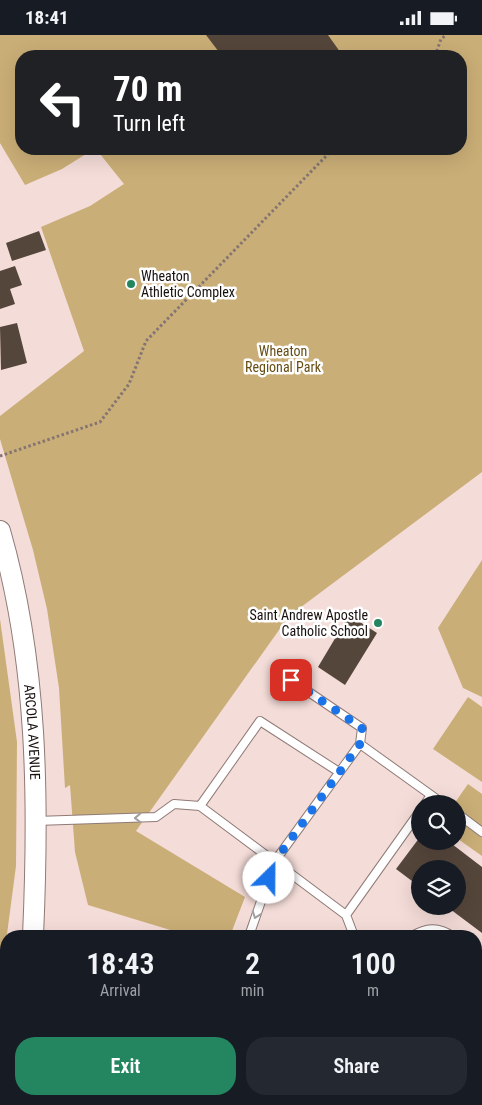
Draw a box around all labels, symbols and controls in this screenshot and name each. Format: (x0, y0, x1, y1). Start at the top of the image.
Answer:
text: 18:41 (25, 6, 69, 29)
text: 70 m (113, 69, 182, 110)
icon: left (30, 70, 95, 135)
text: Turn left (113, 111, 185, 136)
place label: Wheaton Athletic Complex (141, 268, 235, 300)
marker: Wheaton Athletic Complex (125, 278, 137, 290)
park label: Wheaton Regional Park (245, 343, 322, 375)
place label: Saint Andrew Apostle Catholic School (250, 607, 368, 639)
marker: Saint Andrew Apostle Catholic School (372, 617, 384, 629)
pin (270, 659, 312, 701)
icon: arrive (277, 666, 305, 694)
street label: ARCOLA AVENUE (21, 683, 43, 780)
map controls (411, 795, 466, 915)
button: search (411, 795, 466, 850)
one-way arrow (134, 812, 142, 823)
position arrow (242, 851, 294, 903)
button: layers (411, 860, 466, 915)
one-way arrow (252, 910, 262, 919)
text: 18:43 (86, 946, 155, 981)
text: 2 (245, 946, 260, 981)
text: 100 (350, 946, 396, 981)
text: Arrival (100, 981, 141, 1000)
text: min (241, 981, 264, 1000)
text: m (367, 981, 379, 1000)
button: Exit (15, 1037, 236, 1095)
button: Share (246, 1037, 467, 1095)

